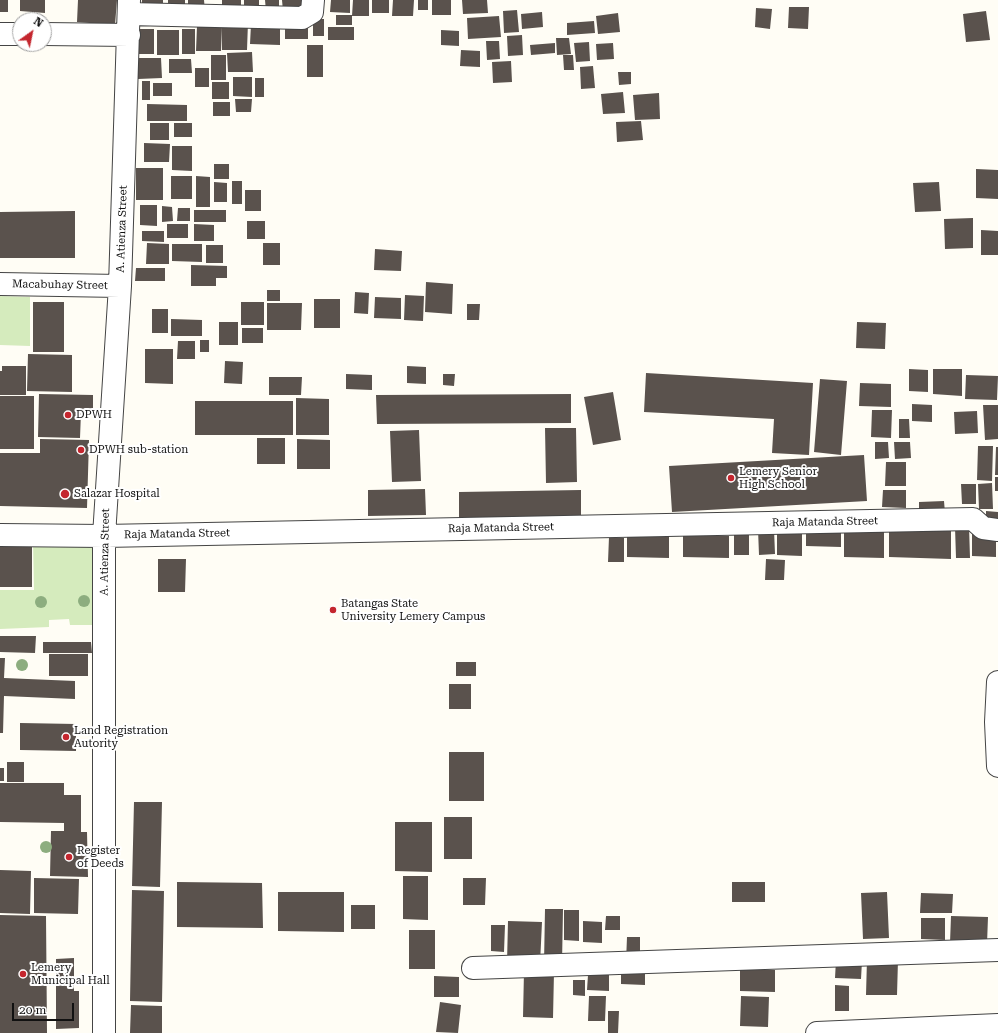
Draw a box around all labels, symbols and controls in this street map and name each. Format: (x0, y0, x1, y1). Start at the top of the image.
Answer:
north arrow (12, 12, 52, 52)
text: N (31, 15, 45, 30)
street label: A. Atienza Street (114, 185, 130, 273)
street label: Macabuhay Street (12, 278, 108, 292)
place label: DPWH (76, 408, 112, 422)
marker: DPWH (63, 410, 73, 420)
place label: DPWH sub-station (89, 443, 188, 457)
marker: DPWH sub-station (76, 445, 86, 455)
place label: Lemery Senior High School (739, 465, 817, 491)
marker: Lemery Senior High School (726, 473, 736, 483)
place label: Salazar Hospital (74, 487, 160, 501)
marker: Salazar Hospital (59, 488, 71, 500)
street label: A. Atienza Street (98, 508, 112, 596)
street label: Raja Matanda Street (772, 514, 878, 530)
street label: Raja Matanda Street (448, 520, 554, 536)
street label: Raja Matanda Street (124, 526, 230, 542)
place label: Batangas State University Lemery Campus (341, 597, 485, 623)
marker: Batangas State University Lemery Campus (328, 605, 338, 615)
place label: Land Registration Autority (74, 724, 168, 750)
marker: Land Registration Autority (61, 732, 71, 742)
place label: Register of Deeds (77, 844, 124, 870)
marker: Register of Deeds (64, 852, 74, 862)
place label: Lemery Municipal Hall (31, 961, 110, 987)
marker: Lemery Municipal Hall (18, 969, 28, 979)
scale bar (14, 995, 76, 1021)
text: 20 m (19, 1003, 46, 1017)

